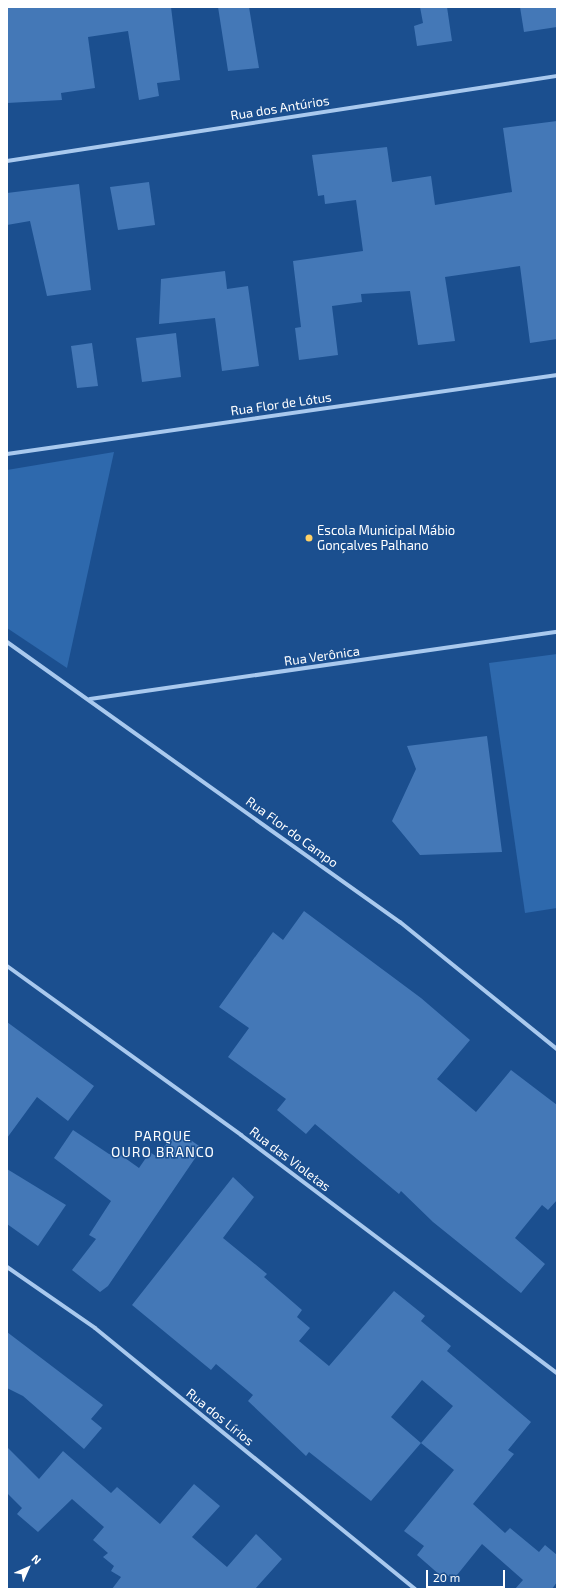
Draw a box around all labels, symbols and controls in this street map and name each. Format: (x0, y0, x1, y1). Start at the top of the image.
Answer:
street label: Rua dos Antúrios (229, 92, 331, 124)
street label: Rua Flor de Lótus (229, 389, 333, 419)
place label: Escola Municipal Mábio Gonçalves Palhano (317, 523, 456, 554)
marker: Escola Municipal Mábio Gonçalves Palhano (304, 533, 314, 543)
street label: Rua Verônica (283, 643, 361, 669)
street label: Rua Flor do Campo (243, 793, 341, 871)
street label: Rua das Violetas (246, 1123, 334, 1195)
district label: PARQUE OURO BRANCO (111, 1128, 215, 1160)
street label: Rua dos Lírios (183, 1385, 257, 1449)
north arrow (8, 1548, 48, 1588)
text: N (29, 1552, 44, 1567)
scale bar (428, 1562, 507, 1588)
text: 20 m (433, 1570, 460, 1584)

